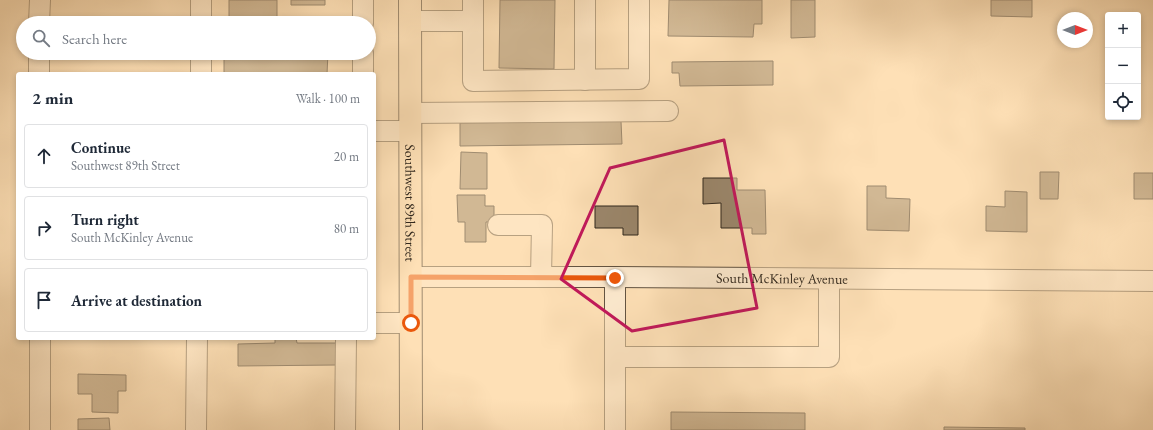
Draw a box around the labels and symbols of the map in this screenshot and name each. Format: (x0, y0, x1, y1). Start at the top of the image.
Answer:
north arrow (1057, 12, 1093, 48)
street label: Southwest 89th Street (401, 144, 420, 262)
route end (606, 269, 624, 287)
street label: South McKinley Avenue (716, 269, 848, 288)
route start (402, 314, 420, 332)

